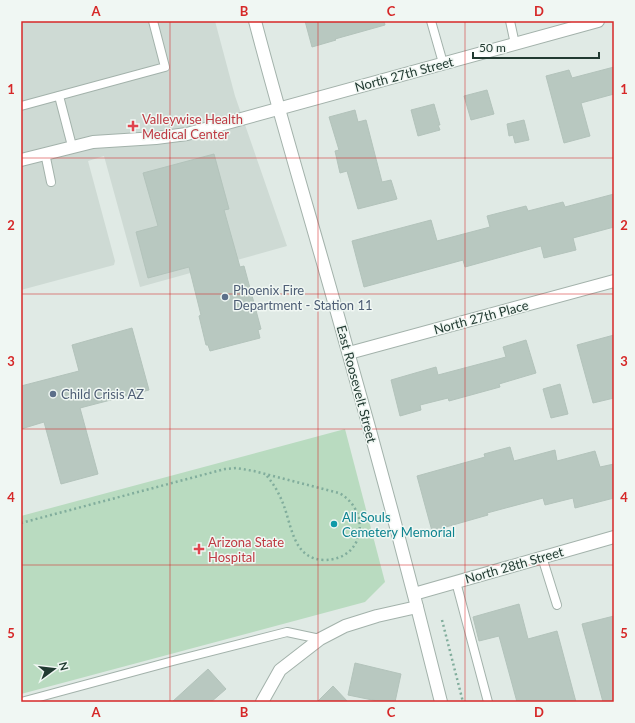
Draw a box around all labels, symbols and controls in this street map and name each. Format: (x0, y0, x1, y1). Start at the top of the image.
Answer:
text: A (90, 3, 101, 19)
text: B (240, 3, 249, 19)
text: C (387, 3, 396, 19)
text: D (534, 3, 544, 19)
scale bar (473, 34, 599, 60)
text: 50 m (479, 40, 506, 55)
street label: North 27th Street (353, 53, 455, 95)
text: 1 (7, 81, 15, 97)
text: 1 (620, 81, 628, 97)
place label: Valleywise Health Medical Center (142, 111, 243, 142)
marker: Valleywise Health Medical Center (127, 120, 139, 132)
text: 2 (7, 217, 15, 233)
text: 2 (620, 217, 628, 233)
place label: Phoenix Fire Department - Station 11 (233, 282, 373, 313)
marker: Phoenix Fire Department - Station 11 (220, 292, 230, 302)
street label: North 27th Place (432, 297, 530, 337)
street label: East Roosevelt Street (334, 323, 380, 445)
text: 3 (7, 353, 15, 369)
text: 3 (620, 353, 628, 369)
place label: Child Crisis AZ (61, 386, 144, 402)
marker: Child Crisis AZ (48, 389, 58, 399)
text: 4 (7, 489, 15, 505)
text: 4 (620, 489, 628, 505)
place label: All Souls Cemetery Memorial (342, 509, 455, 540)
marker: All Souls Cemetery Memorial (329, 519, 339, 529)
place label: Arizona State Hospital (208, 534, 284, 565)
marker: Arizona State Hospital (193, 543, 205, 555)
street label: North 28th Street (463, 543, 565, 587)
text: 5 (7, 625, 15, 641)
text: 5 (620, 625, 628, 641)
north arrow (34, 649, 74, 689)
text: N (57, 661, 72, 672)
text: A (90, 704, 101, 720)
text: B (240, 704, 249, 720)
text: C (387, 704, 396, 720)
text: D (534, 704, 544, 720)

